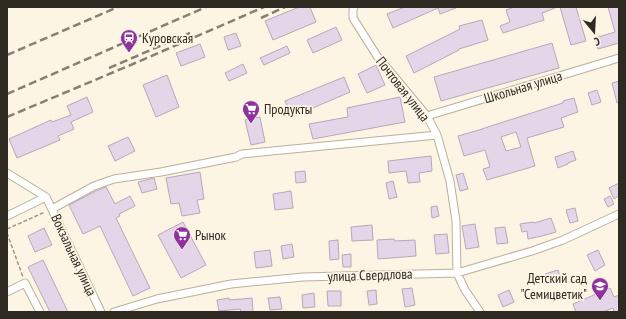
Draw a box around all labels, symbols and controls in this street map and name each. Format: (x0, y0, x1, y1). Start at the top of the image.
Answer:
north arrow (574, 12, 614, 52)
station icon: Куровская (119, 28, 139, 53)
place label: Куровская (142, 29, 193, 47)
text: С (593, 34, 602, 49)
street label: Почтовая улица (372, 53, 434, 125)
street label: Школьная улица (482, 67, 564, 107)
supermarket icon: Продукты (241, 99, 261, 124)
place label: Продукты (264, 100, 312, 118)
street label: Вокзальная улица (47, 211, 101, 299)
supermarket icon: Рынок (172, 225, 192, 250)
place label: Рынок (195, 226, 227, 244)
street label: улица Свердлова (327, 265, 413, 285)
place label: Детский сад "Семицветик" (521, 269, 587, 303)
school or university icon: Детский сад "Семицветик" (590, 276, 610, 301)

